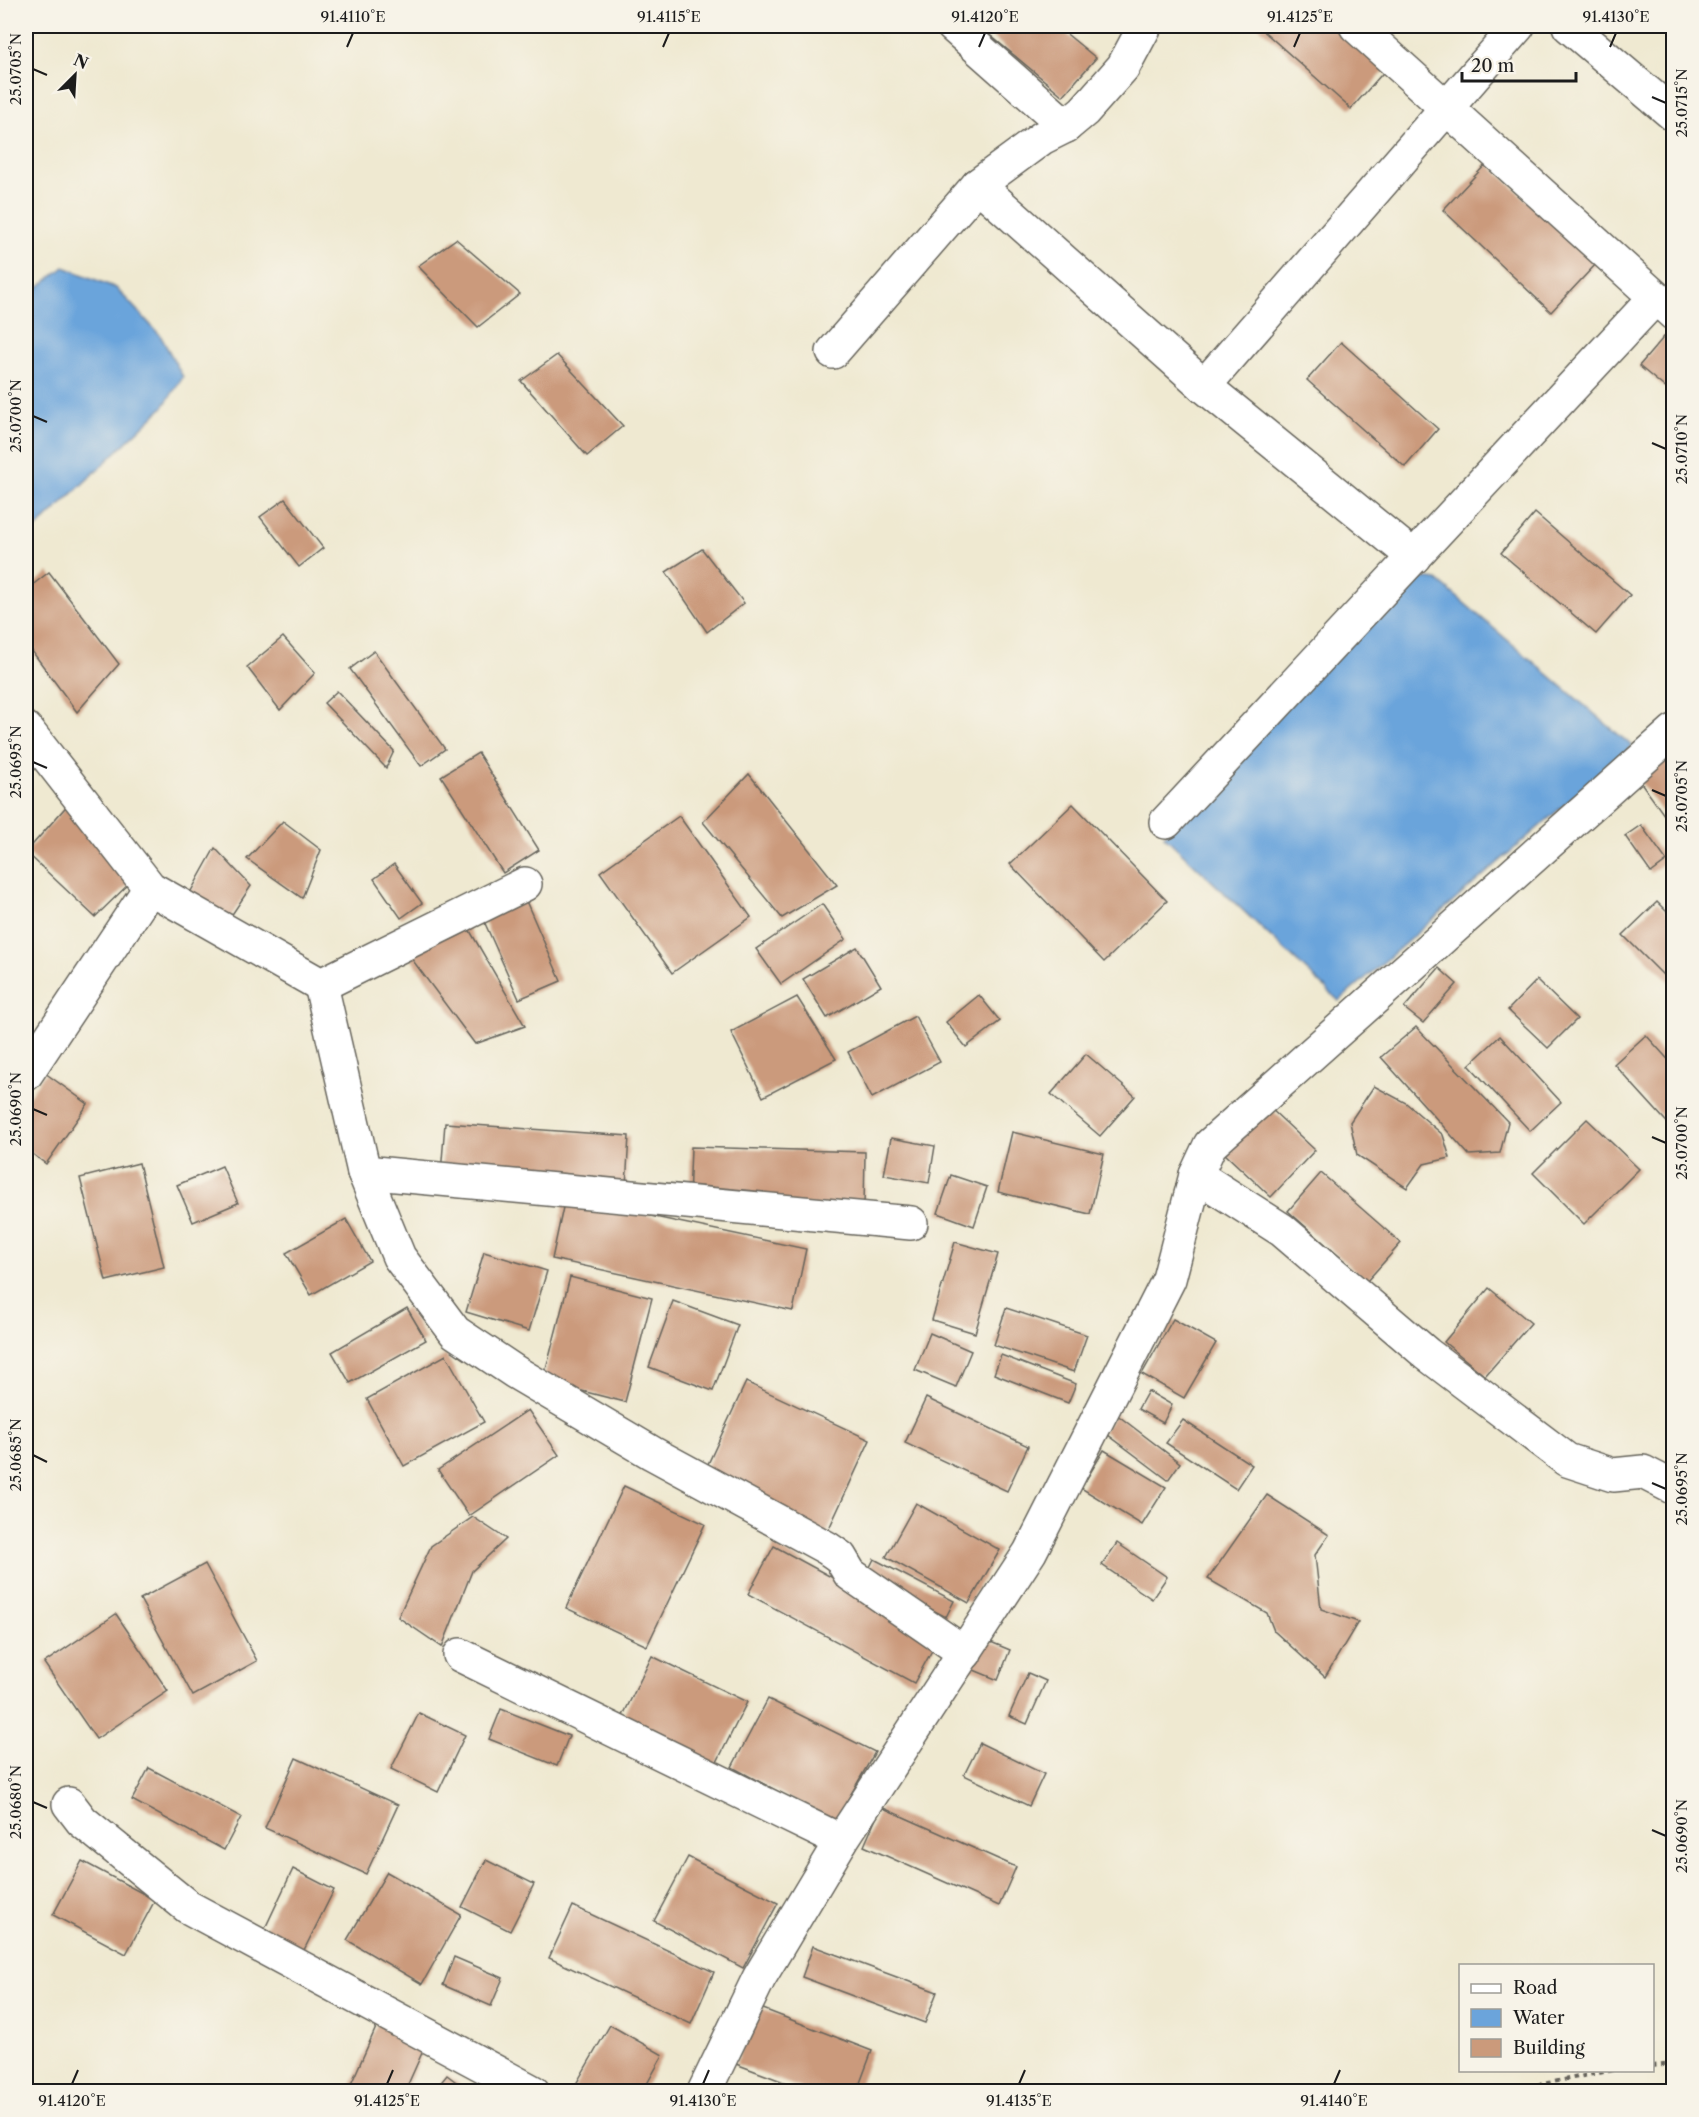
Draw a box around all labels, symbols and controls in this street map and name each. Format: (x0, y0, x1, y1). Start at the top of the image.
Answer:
text: 91.4110°E (320, 7, 386, 26)
text: 91.4115°E (637, 7, 701, 26)
text: 91.4120°E (951, 7, 1019, 26)
text: 91.4125°E (1267, 7, 1333, 26)
text: 91.4130°E (1582, 7, 1650, 26)
text: 25.0705°N (6, 33, 25, 105)
north arrow (45, 45, 105, 105)
scale bar (1462, 45, 1576, 83)
text: N (71, 49, 92, 73)
text: 20 m (1471, 55, 1515, 77)
text: 25.0715°N (1672, 68, 1691, 138)
text: 25.0700°N (6, 379, 25, 453)
text: 25.0710°N (1672, 414, 1691, 484)
text: 25.0695°N (6, 725, 25, 799)
text: 25.0705°N (1672, 760, 1691, 832)
text: 25.0690°N (6, 1072, 25, 1146)
text: 25.0700°N (1672, 1106, 1691, 1180)
text: 25.0685°N (6, 1418, 25, 1492)
text: 25.0695°N (1672, 1452, 1691, 1526)
text: 25.0680°N (6, 1765, 25, 1839)
text: 25.0690°N (1672, 1799, 1691, 1873)
legend (1459, 1964, 1654, 2072)
text: Road (1513, 1977, 1558, 1999)
text: Water (1512, 2007, 1565, 2029)
text: Building (1513, 2037, 1585, 2059)
text: 91.4120°E (38, 2091, 106, 2110)
text: 91.4125°E (354, 2091, 420, 2110)
text: 91.4130°E (669, 2091, 737, 2110)
text: 91.4135°E (986, 2091, 1052, 2110)
text: 91.4140°E (1300, 2091, 1368, 2110)

